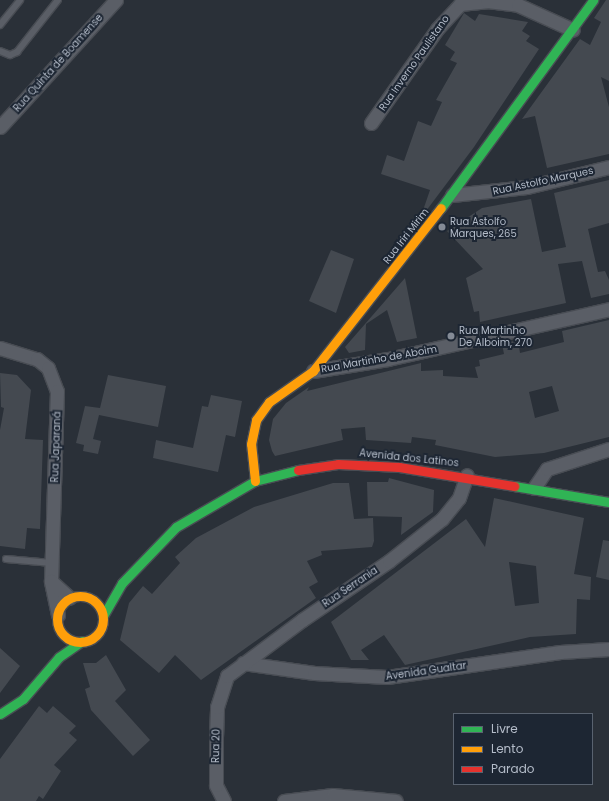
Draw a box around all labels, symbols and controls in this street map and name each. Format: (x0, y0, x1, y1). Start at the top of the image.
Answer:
street label: Rua Quinta de Boamense (11, 12, 105, 114)
street label: Rua Inverno Paulistano (376, 13, 452, 113)
street label: Rua Astolfo Marques (492, 164, 594, 198)
street label: Rua Iriri Mirim (381, 206, 431, 266)
place label: Rua Astolfo Marques, 265 (450, 215, 517, 238)
marker: Rua Astolfo Marques, 265 (437, 222, 447, 232)
place label: Rua Martinho De Alboim, 270 (459, 324, 532, 348)
marker: Rua Martinho De Alboim, 270 (446, 331, 456, 341)
street label: Rua Martinho de Aboim (320, 343, 438, 375)
street label: Rua Japaraná (49, 411, 63, 483)
street label: Avenida dos Latinos (359, 447, 459, 469)
street label: Rua Serrania (320, 564, 380, 610)
street label: Avenida Gualtar (385, 659, 467, 683)
legend (453, 713, 593, 785)
text: Livre (491, 720, 518, 737)
street label: Rua 20 (210, 729, 222, 763)
text: Lento (491, 740, 523, 757)
text: Parado (491, 760, 534, 777)

